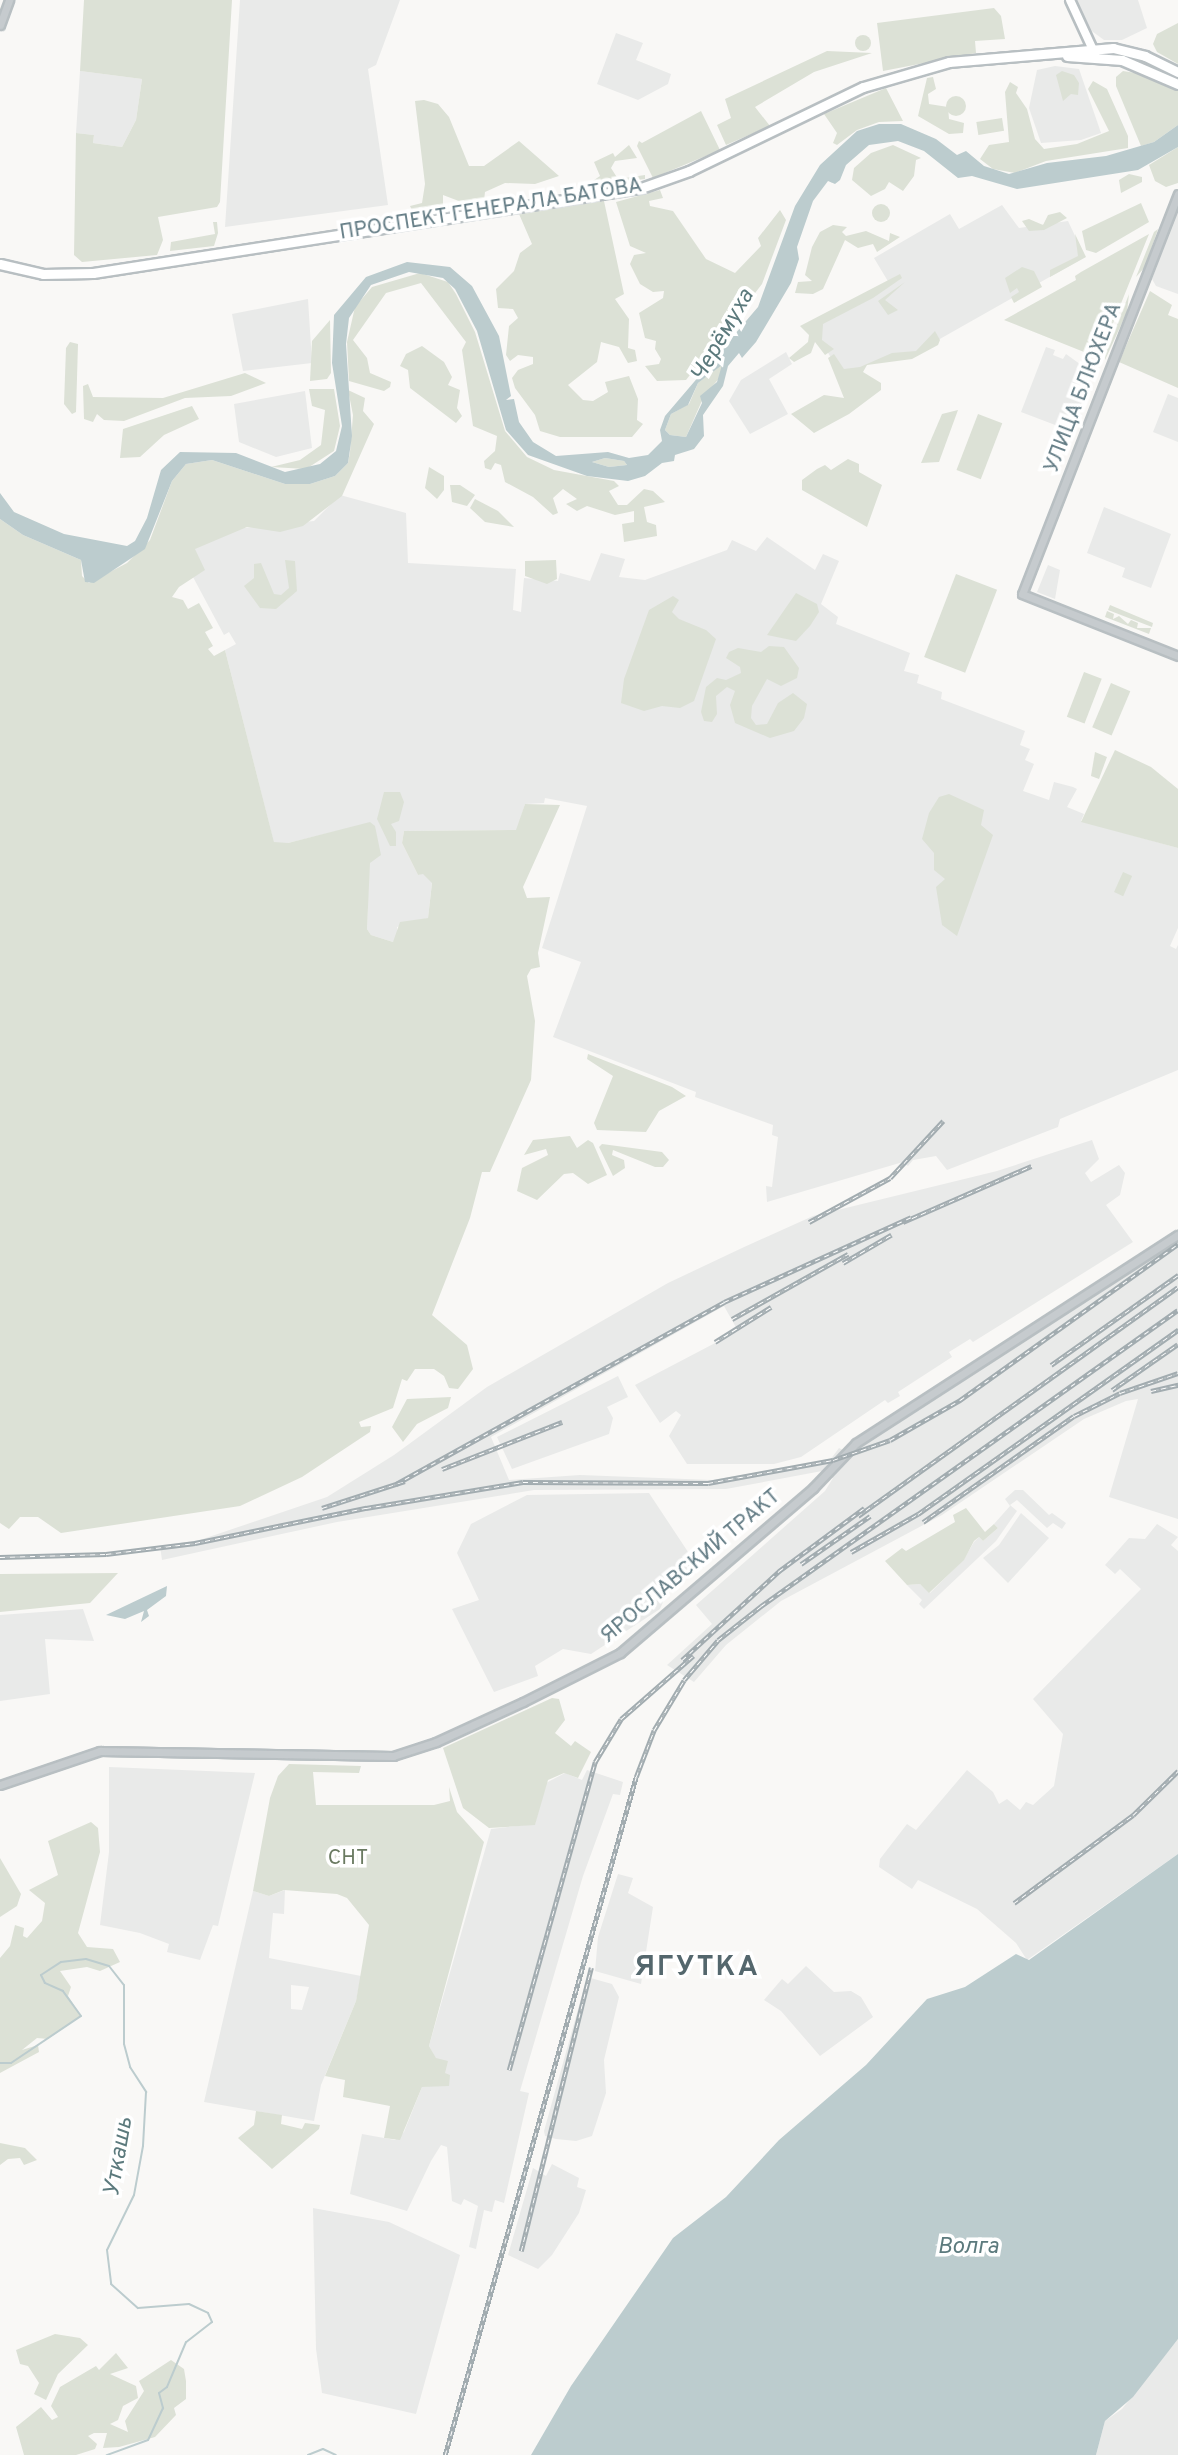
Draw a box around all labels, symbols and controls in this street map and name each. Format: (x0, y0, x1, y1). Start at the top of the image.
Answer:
street label: ПРОСПЕКТ ГЕНЕРАЛА БАТОВА (337, 173, 645, 247)
water label: Черёмуха (686, 285, 762, 387)
street label: УЛИЦА БЛЮХЕРА (1040, 299, 1128, 477)
street label: ЯРОСЛАВСКИЙ ТРАКТ (596, 1484, 786, 1650)
park label: СНТ (328, 1846, 368, 1872)
district label: ЯГУТКА (635, 1951, 759, 1985)
water label: Уткашь (99, 2115, 141, 2199)
water label: Волга (937, 2234, 999, 2262)

